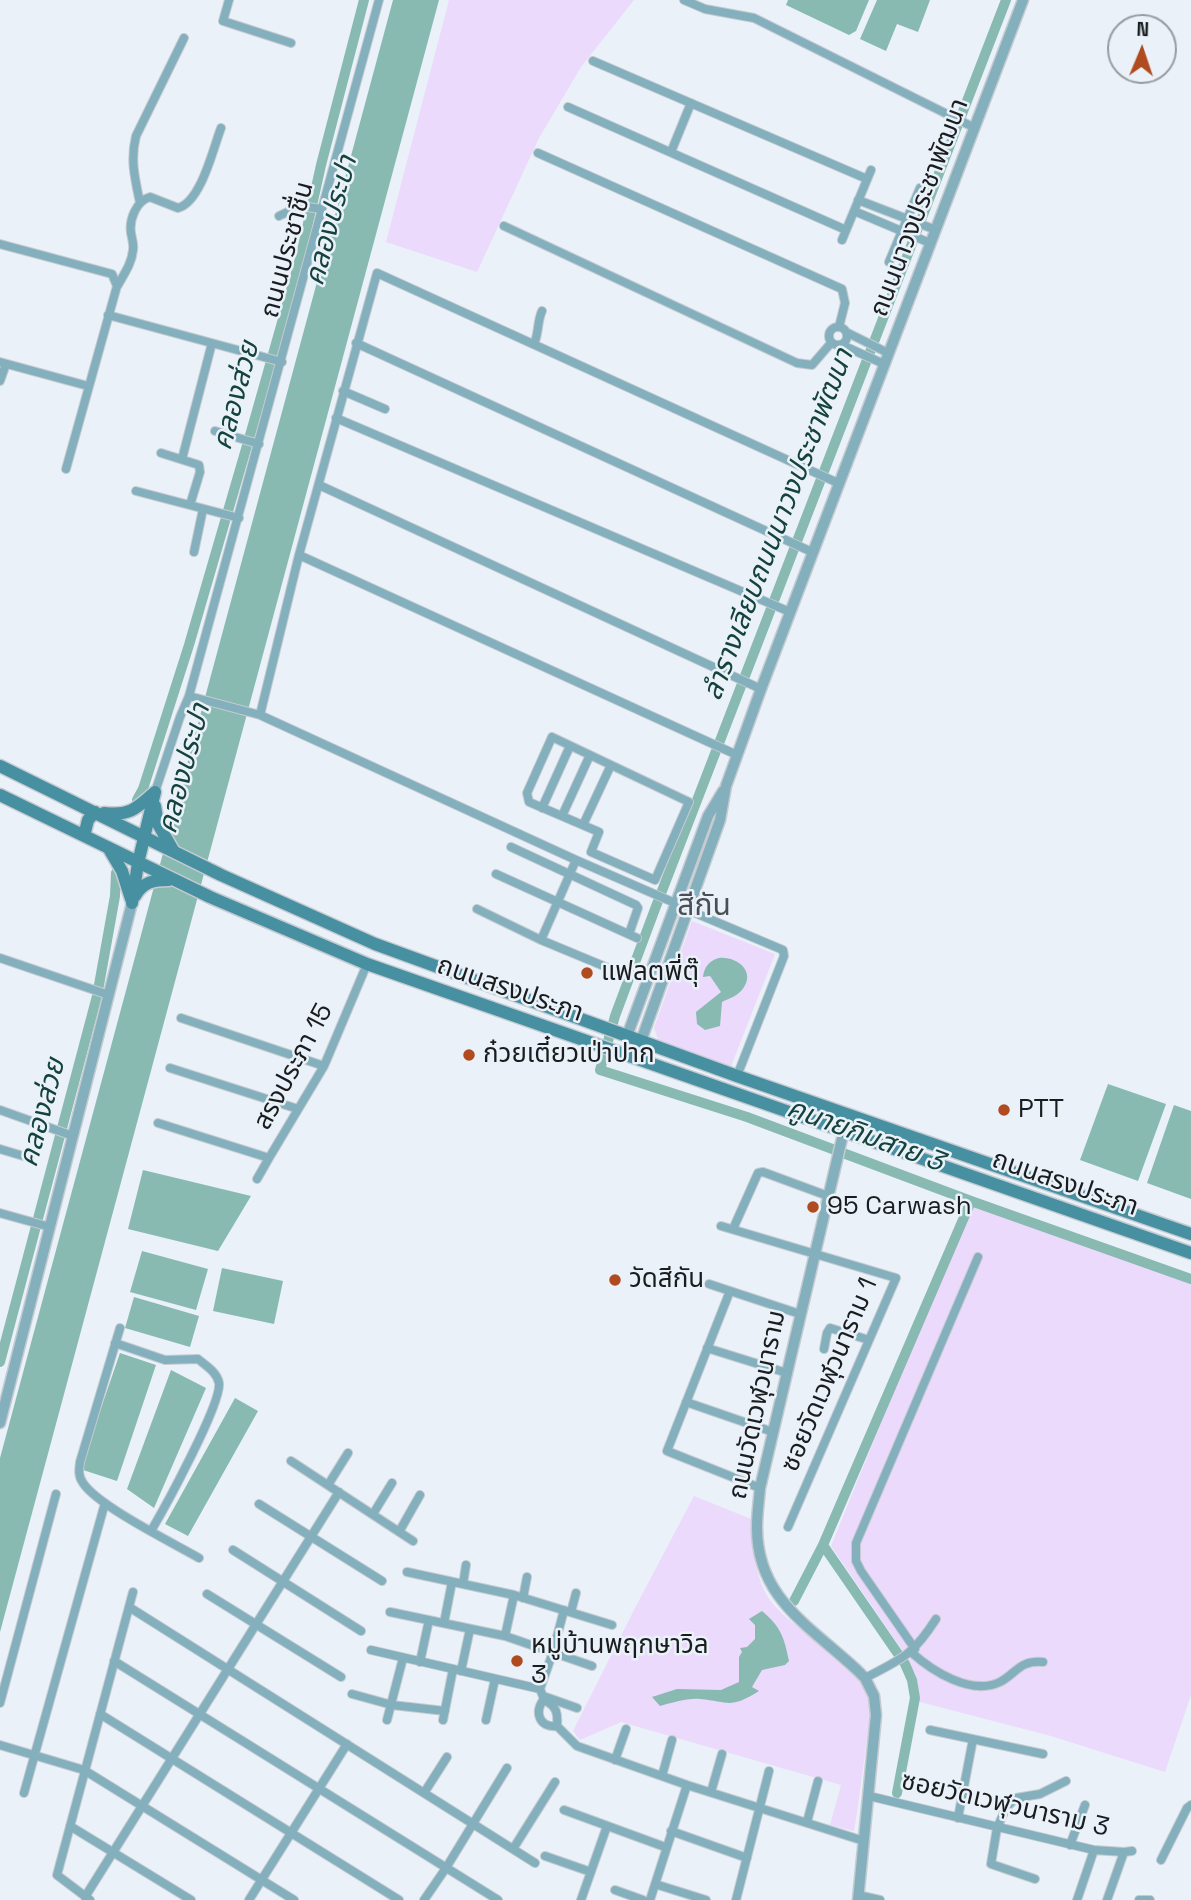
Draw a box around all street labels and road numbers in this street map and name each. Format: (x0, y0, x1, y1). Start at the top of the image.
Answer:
street label: ถนนนาวงประชาพัฒนา (864, 95, 976, 321)
street label: ถนนประชาชื่น (255, 178, 321, 322)
street label: ถนนสรงประภา (433, 950, 587, 1030)
street label: สรงประภา 15 (248, 999, 340, 1135)
street label: ถนนสรงประภา (988, 1144, 1142, 1224)
street label: ซอยวัดเวฬุวนาราม 1 (775, 1274, 885, 1476)
street label: ถนนวัดเวฬุวนาราม (723, 1308, 793, 1502)
street label: ซอยวัดเวฬุวนาราม 3 (898, 1766, 1112, 1844)

